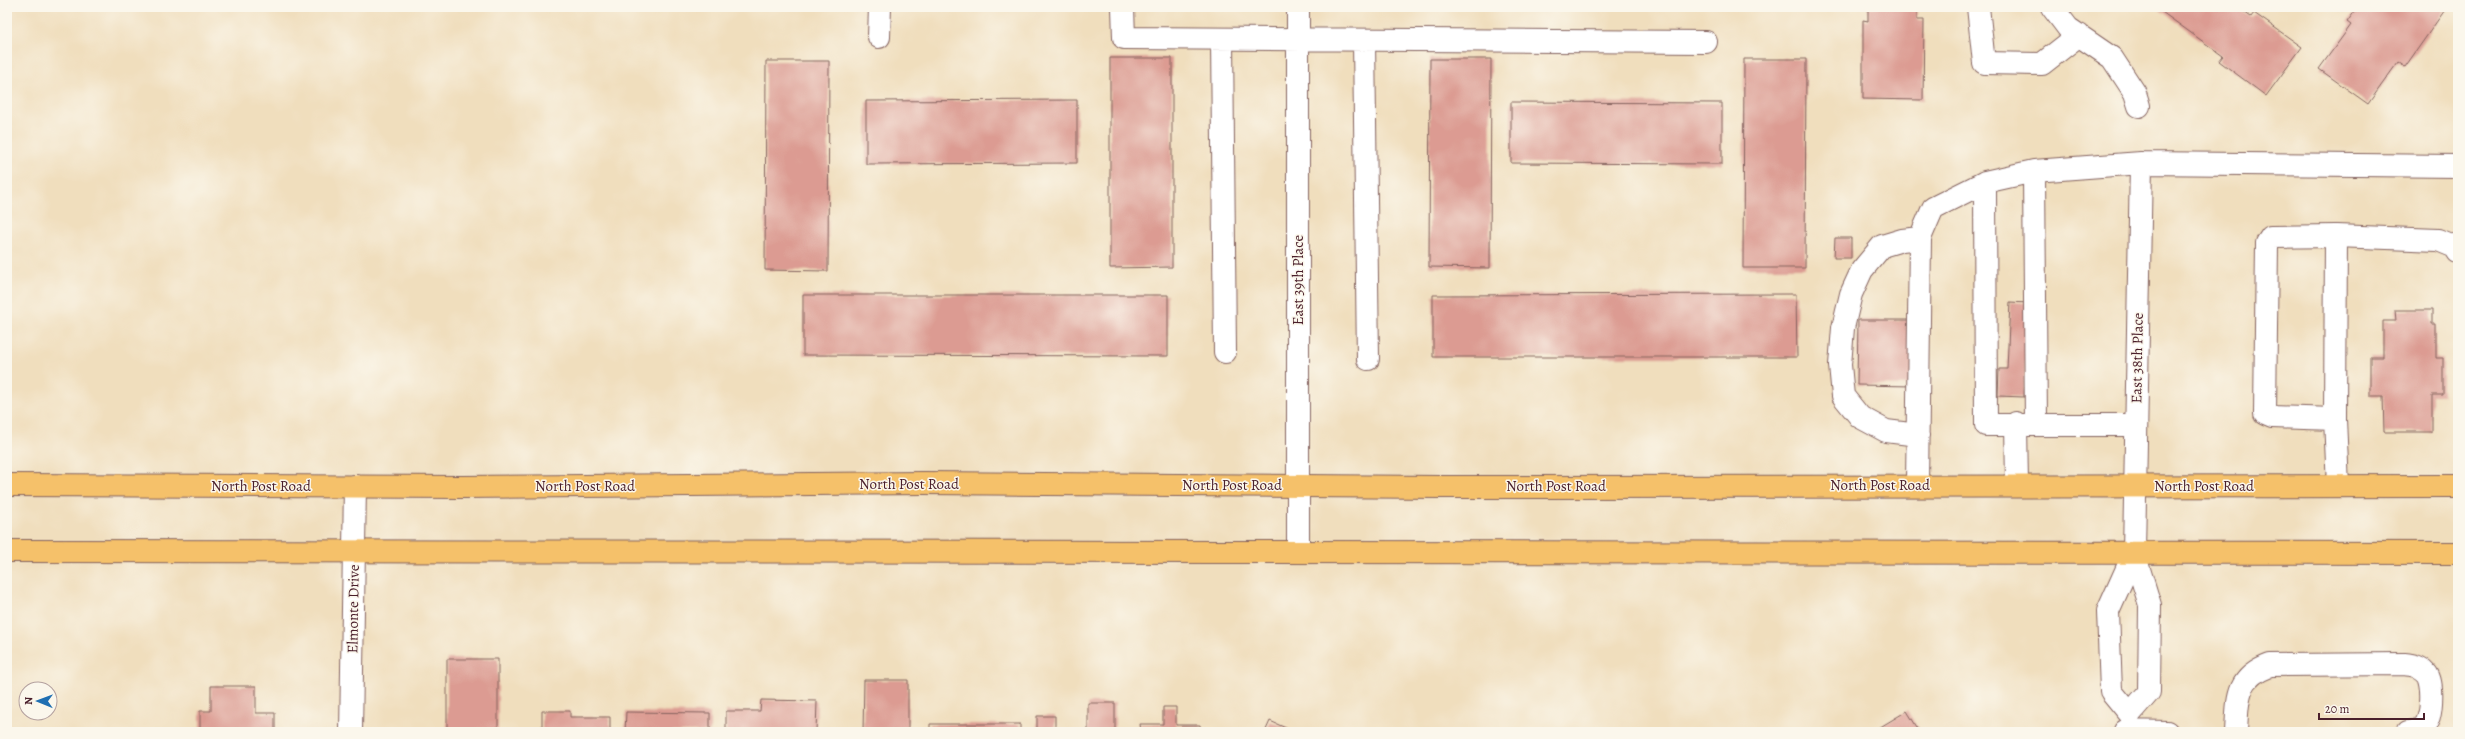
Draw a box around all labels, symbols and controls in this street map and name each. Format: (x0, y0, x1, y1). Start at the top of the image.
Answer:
street label: East 39th Place (1288, 235, 1308, 325)
street label: East 38th Place (2126, 312, 2148, 404)
street label: North Post Road (859, 474, 960, 494)
street label: North Post Road (1182, 475, 1283, 495)
street label: North Post Road (1830, 475, 1931, 495)
street label: North Post Road (211, 476, 312, 496)
street label: North Post Road (535, 476, 636, 496)
street label: North Post Road (1506, 476, 1607, 496)
street label: North Post Road (2154, 476, 2255, 496)
street label: Elmonte Drive (342, 564, 364, 654)
north arrow (18, 681, 58, 721)
scale bar (2319, 695, 2424, 721)
text: N (21, 697, 36, 705)
text: 20 m (2325, 701, 2349, 717)

